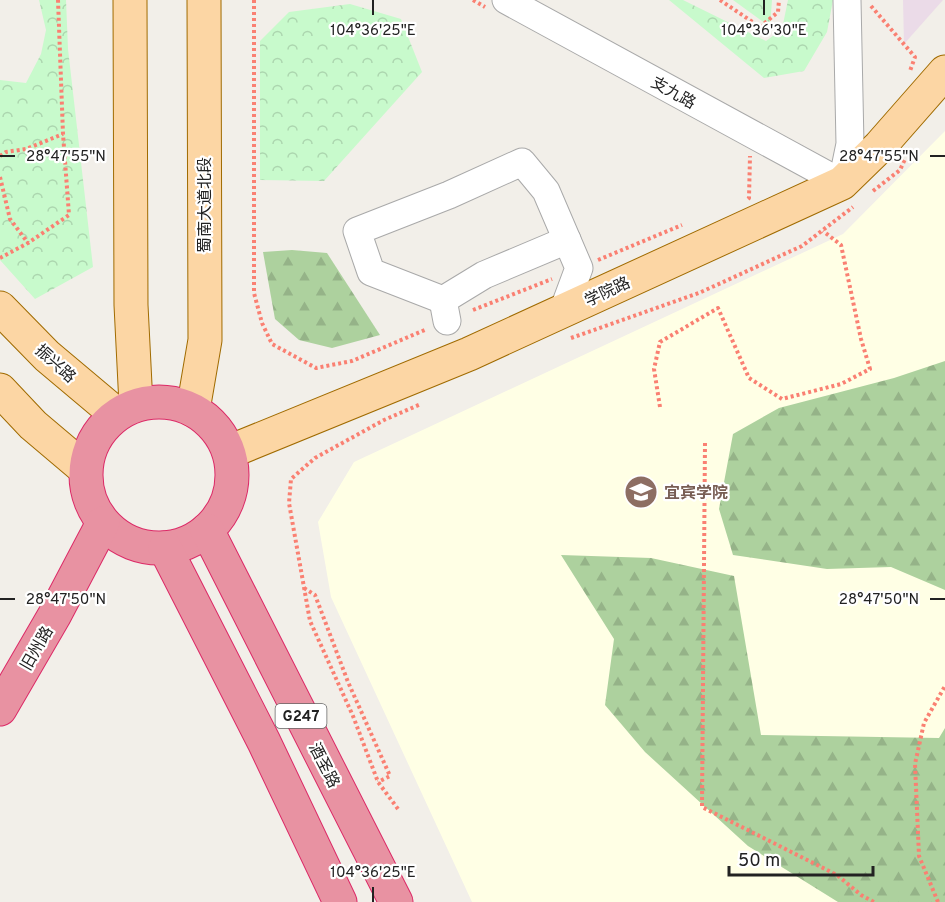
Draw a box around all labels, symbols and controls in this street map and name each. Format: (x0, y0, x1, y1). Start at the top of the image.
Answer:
text: 104°36'25"E (330, 22, 416, 41)
text: 104°36'30"E (721, 22, 807, 41)
street label: 支九路 (647, 73, 699, 114)
text: 28°47'55"N (26, 148, 106, 167)
text: 28°47'55"N (839, 148, 919, 167)
street label: 蜀南大道北段 (196, 157, 216, 253)
street label: 学院路 (582, 274, 634, 312)
street label: 振兴路 (30, 341, 79, 388)
school or university icon: 宜宾学院 (623, 474, 659, 510)
place label: 宜宾学院 (664, 484, 728, 504)
text: 28°47'50"N (26, 591, 106, 610)
text: 28°47'50"N (839, 591, 919, 610)
street label: 旧州路 (17, 623, 58, 675)
road number: G247 (276, 704, 326, 728)
street label: 酒圣路 (303, 740, 343, 792)
scale bar (729, 839, 873, 877)
text: 50 m (738, 850, 780, 873)
text: 104°36'25"E (330, 864, 416, 883)

